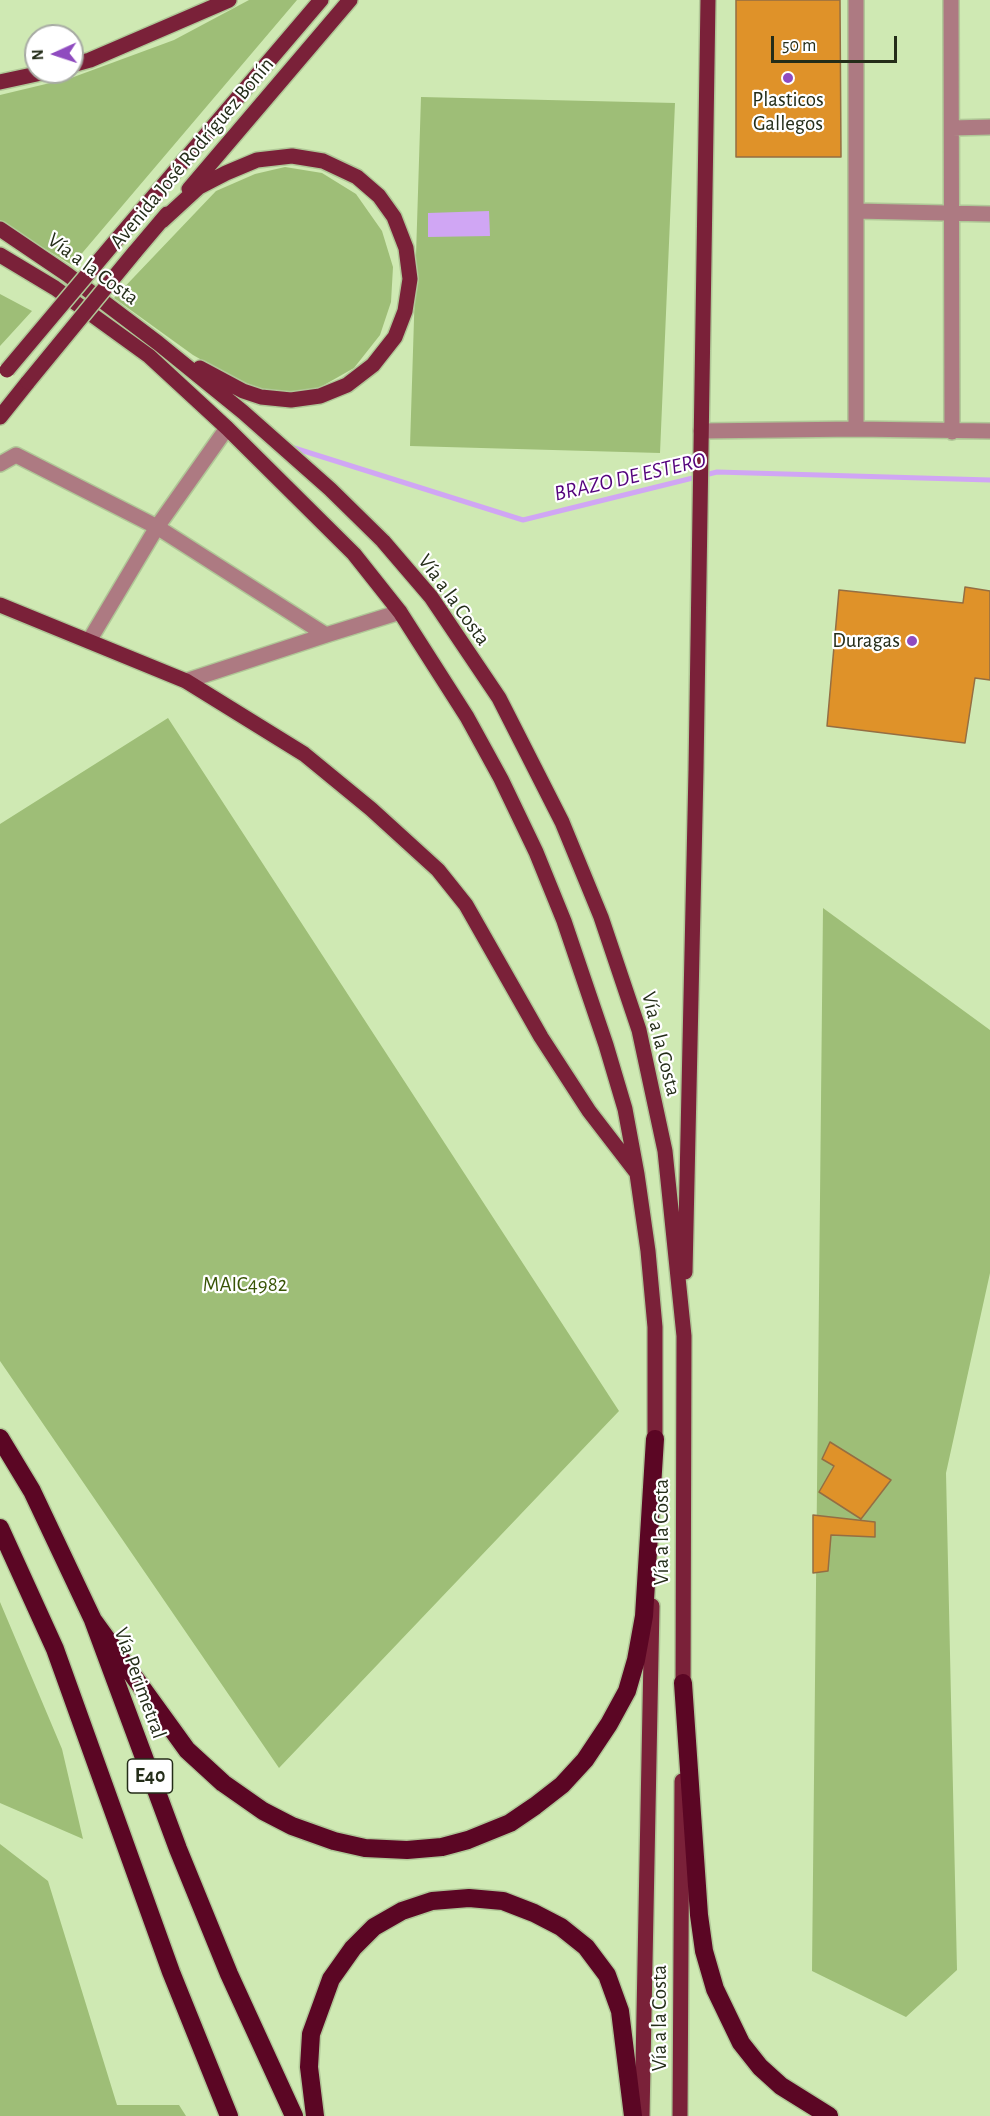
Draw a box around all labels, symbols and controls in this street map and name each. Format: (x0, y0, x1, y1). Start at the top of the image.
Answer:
north arrow (24, 24, 84, 84)
scale bar (774, 24, 900, 62)
text: 50 m (782, 37, 816, 55)
text: N (30, 49, 46, 61)
street label: Avenida José Rodríguez Bonín (105, 52, 279, 254)
marker: Plasticos Gallegos (781, 71, 795, 85)
place label: Plasticos Gallegos (752, 87, 824, 137)
street label: Vía a la Costa (42, 227, 144, 311)
water label: BRAZO DE ESTERO (552, 447, 708, 507)
street label: Vía a la Costa (412, 549, 496, 651)
place label: Duragas (832, 628, 900, 654)
marker: Duragas (905, 634, 919, 648)
street label: Vía a la Costa (636, 989, 686, 1099)
park label: MAIC4982 (203, 1272, 287, 1298)
street label: Vía a la Costa (649, 1479, 675, 1585)
street label: Vía Perimetral (108, 1624, 172, 1742)
road number: E40 (128, 1759, 172, 1793)
street label: Vía a la Costa (647, 1965, 673, 2071)

